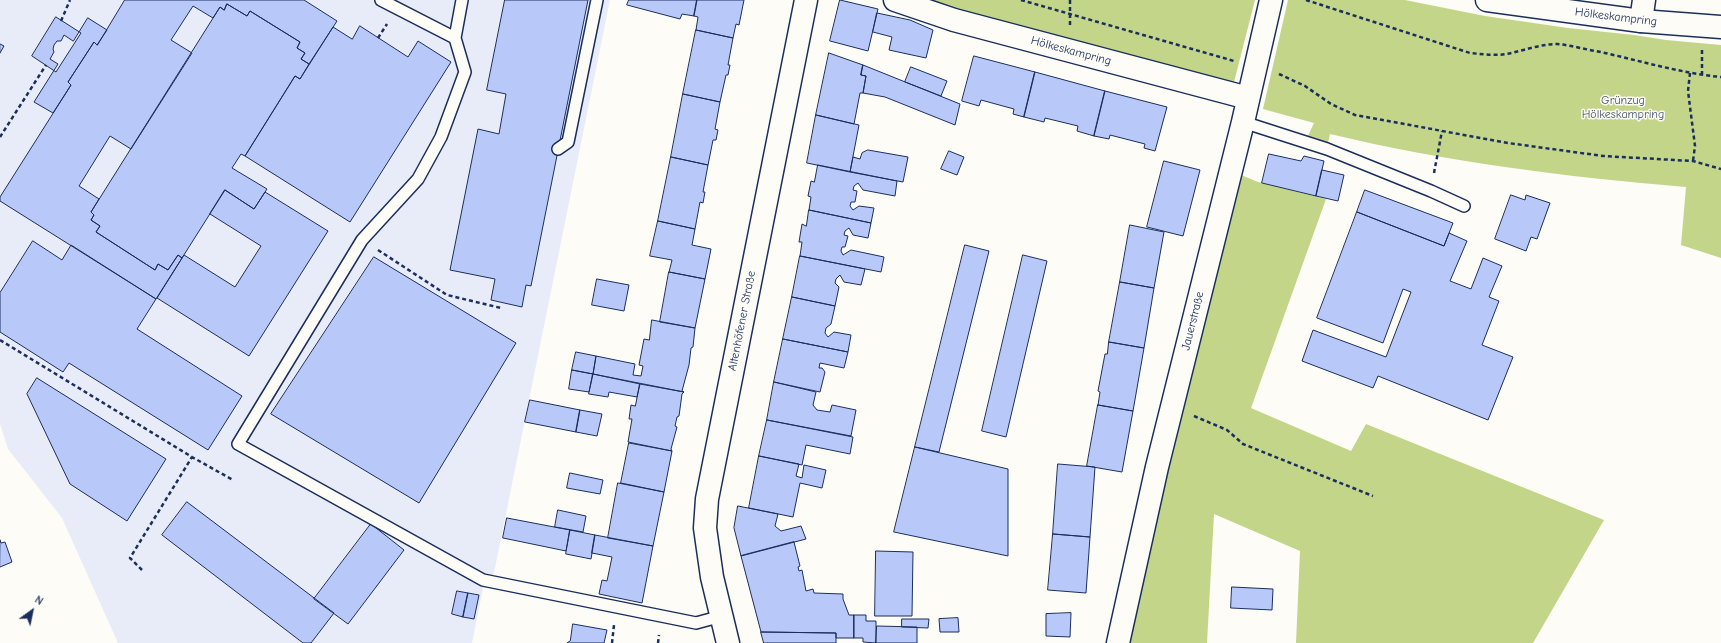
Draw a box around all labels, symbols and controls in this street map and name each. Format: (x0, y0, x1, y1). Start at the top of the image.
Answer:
street label: Hölkeskampring (1574, 5, 1658, 29)
street label: Hölkeskampring (1029, 33, 1113, 69)
park label: Grünzug Hölkeskampring (1582, 94, 1664, 122)
street label: Altenhöfener Straße (725, 270, 759, 372)
street label: Jauerstraße (1179, 290, 1207, 352)
north arrow (12, 591, 52, 631)
text: N (32, 593, 45, 608)

